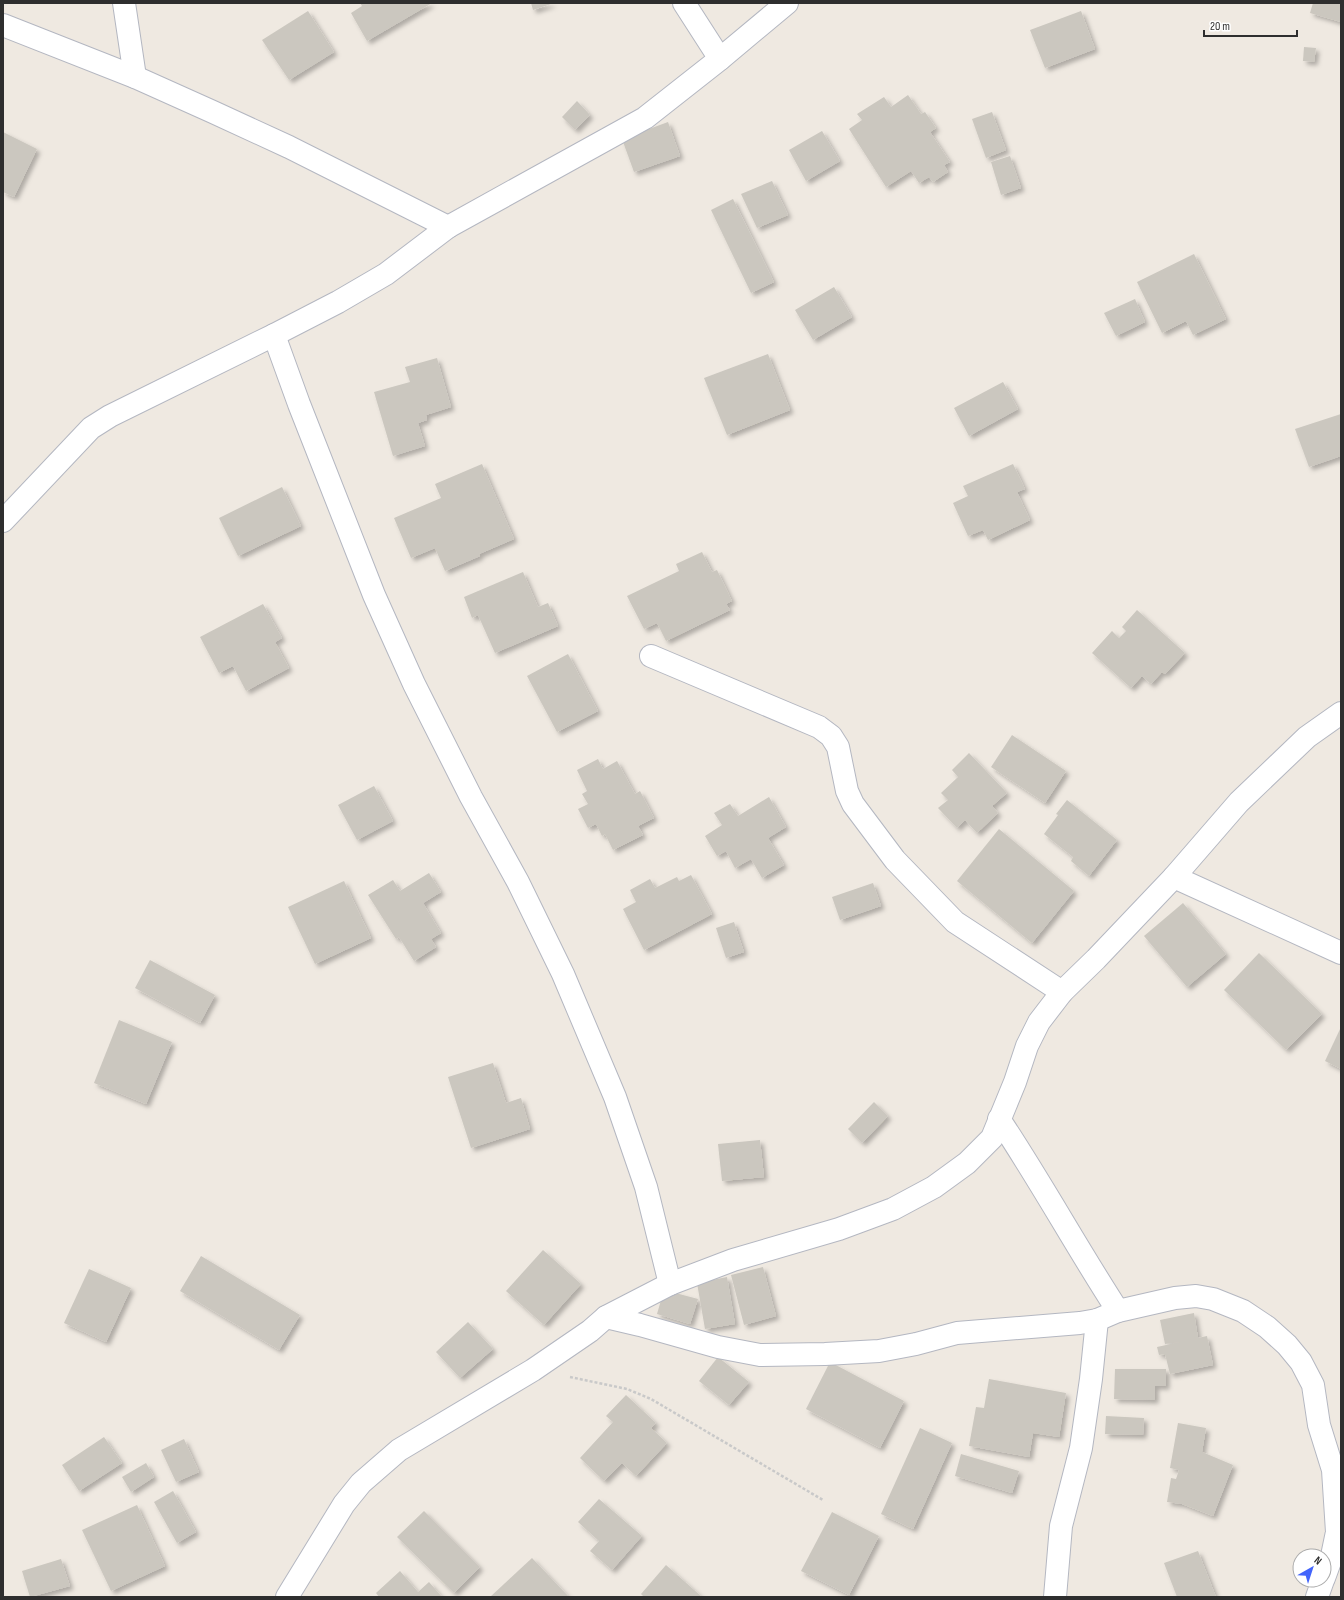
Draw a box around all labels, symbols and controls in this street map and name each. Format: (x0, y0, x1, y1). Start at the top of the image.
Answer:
scale bar (1204, 12, 1297, 38)
text: 20 m (1210, 19, 1230, 34)
north arrow (1292, 1548, 1332, 1588)
text: N (1312, 1554, 1324, 1568)

